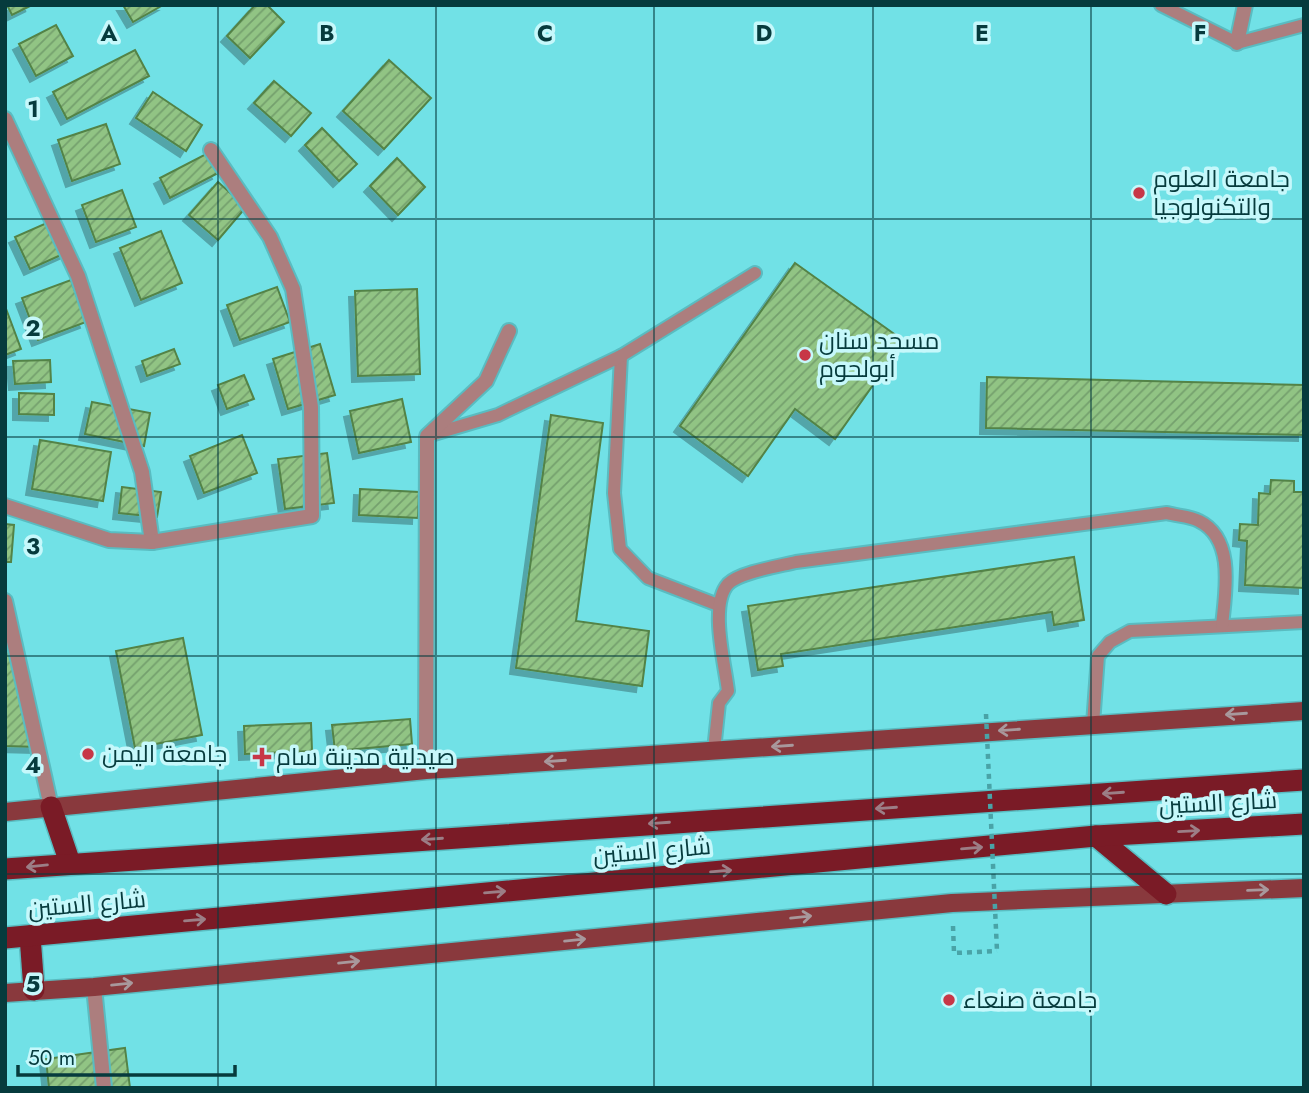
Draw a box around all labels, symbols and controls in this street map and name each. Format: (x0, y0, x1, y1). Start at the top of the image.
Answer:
text: A (100, 16, 118, 50)
text: B (319, 16, 335, 50)
text: C (537, 16, 553, 50)
text: D (756, 16, 773, 50)
text: E (975, 16, 989, 50)
text: F (1194, 16, 1206, 50)
text: 1 (27, 92, 39, 126)
place label: جامعة العلوم والتكنولوجيا (1153, 161, 1290, 224)
marker: جامعة العلوم والتكنولوجيا (1131, 185, 1147, 201)
text: 2 (25, 311, 41, 345)
place label: مسجد سنان أبولحوم (819, 323, 940, 386)
marker: مسجد سنان أبولحوم (797, 347, 813, 363)
text: 3 (26, 529, 40, 563)
one-way arrow (1225, 708, 1247, 721)
one-way arrow (998, 724, 1021, 737)
place label: جامعة اليمن (102, 736, 227, 771)
place label: صيدلية مدينة سام (276, 739, 455, 774)
one-way arrow (771, 740, 794, 753)
marker: جامعة اليمن (80, 746, 96, 762)
text: 4 (25, 748, 41, 782)
marker: صيدلية مدينة سام (254, 749, 270, 765)
one-way arrow (544, 755, 567, 768)
street label: شارع الستين (1158, 782, 1278, 823)
one-way arrow (1103, 787, 1125, 800)
one-way arrow (876, 802, 898, 815)
one-way arrow (648, 817, 671, 830)
one-way arrow (1177, 824, 1200, 837)
street label: شارع الستين (592, 828, 712, 873)
one-way arrow (422, 833, 444, 846)
one-way arrow (961, 841, 983, 854)
one-way arrow (27, 860, 49, 873)
one-way arrow (710, 864, 732, 877)
street label: شارع الستين (27, 881, 147, 926)
one-way arrow (1247, 884, 1270, 897)
one-way arrow (483, 885, 506, 898)
one-way arrow (790, 911, 812, 924)
one-way arrow (183, 913, 206, 926)
one-way arrow (563, 933, 586, 946)
one-way arrow (337, 955, 359, 968)
text: 5 (26, 967, 40, 1001)
one-way arrow (110, 977, 133, 990)
place label: جامعة صنعاء (963, 982, 1097, 1017)
marker: جامعة صنعاء (941, 992, 957, 1008)
scale bar (18, 1034, 234, 1078)
text: 50 m (28, 1043, 75, 1073)

